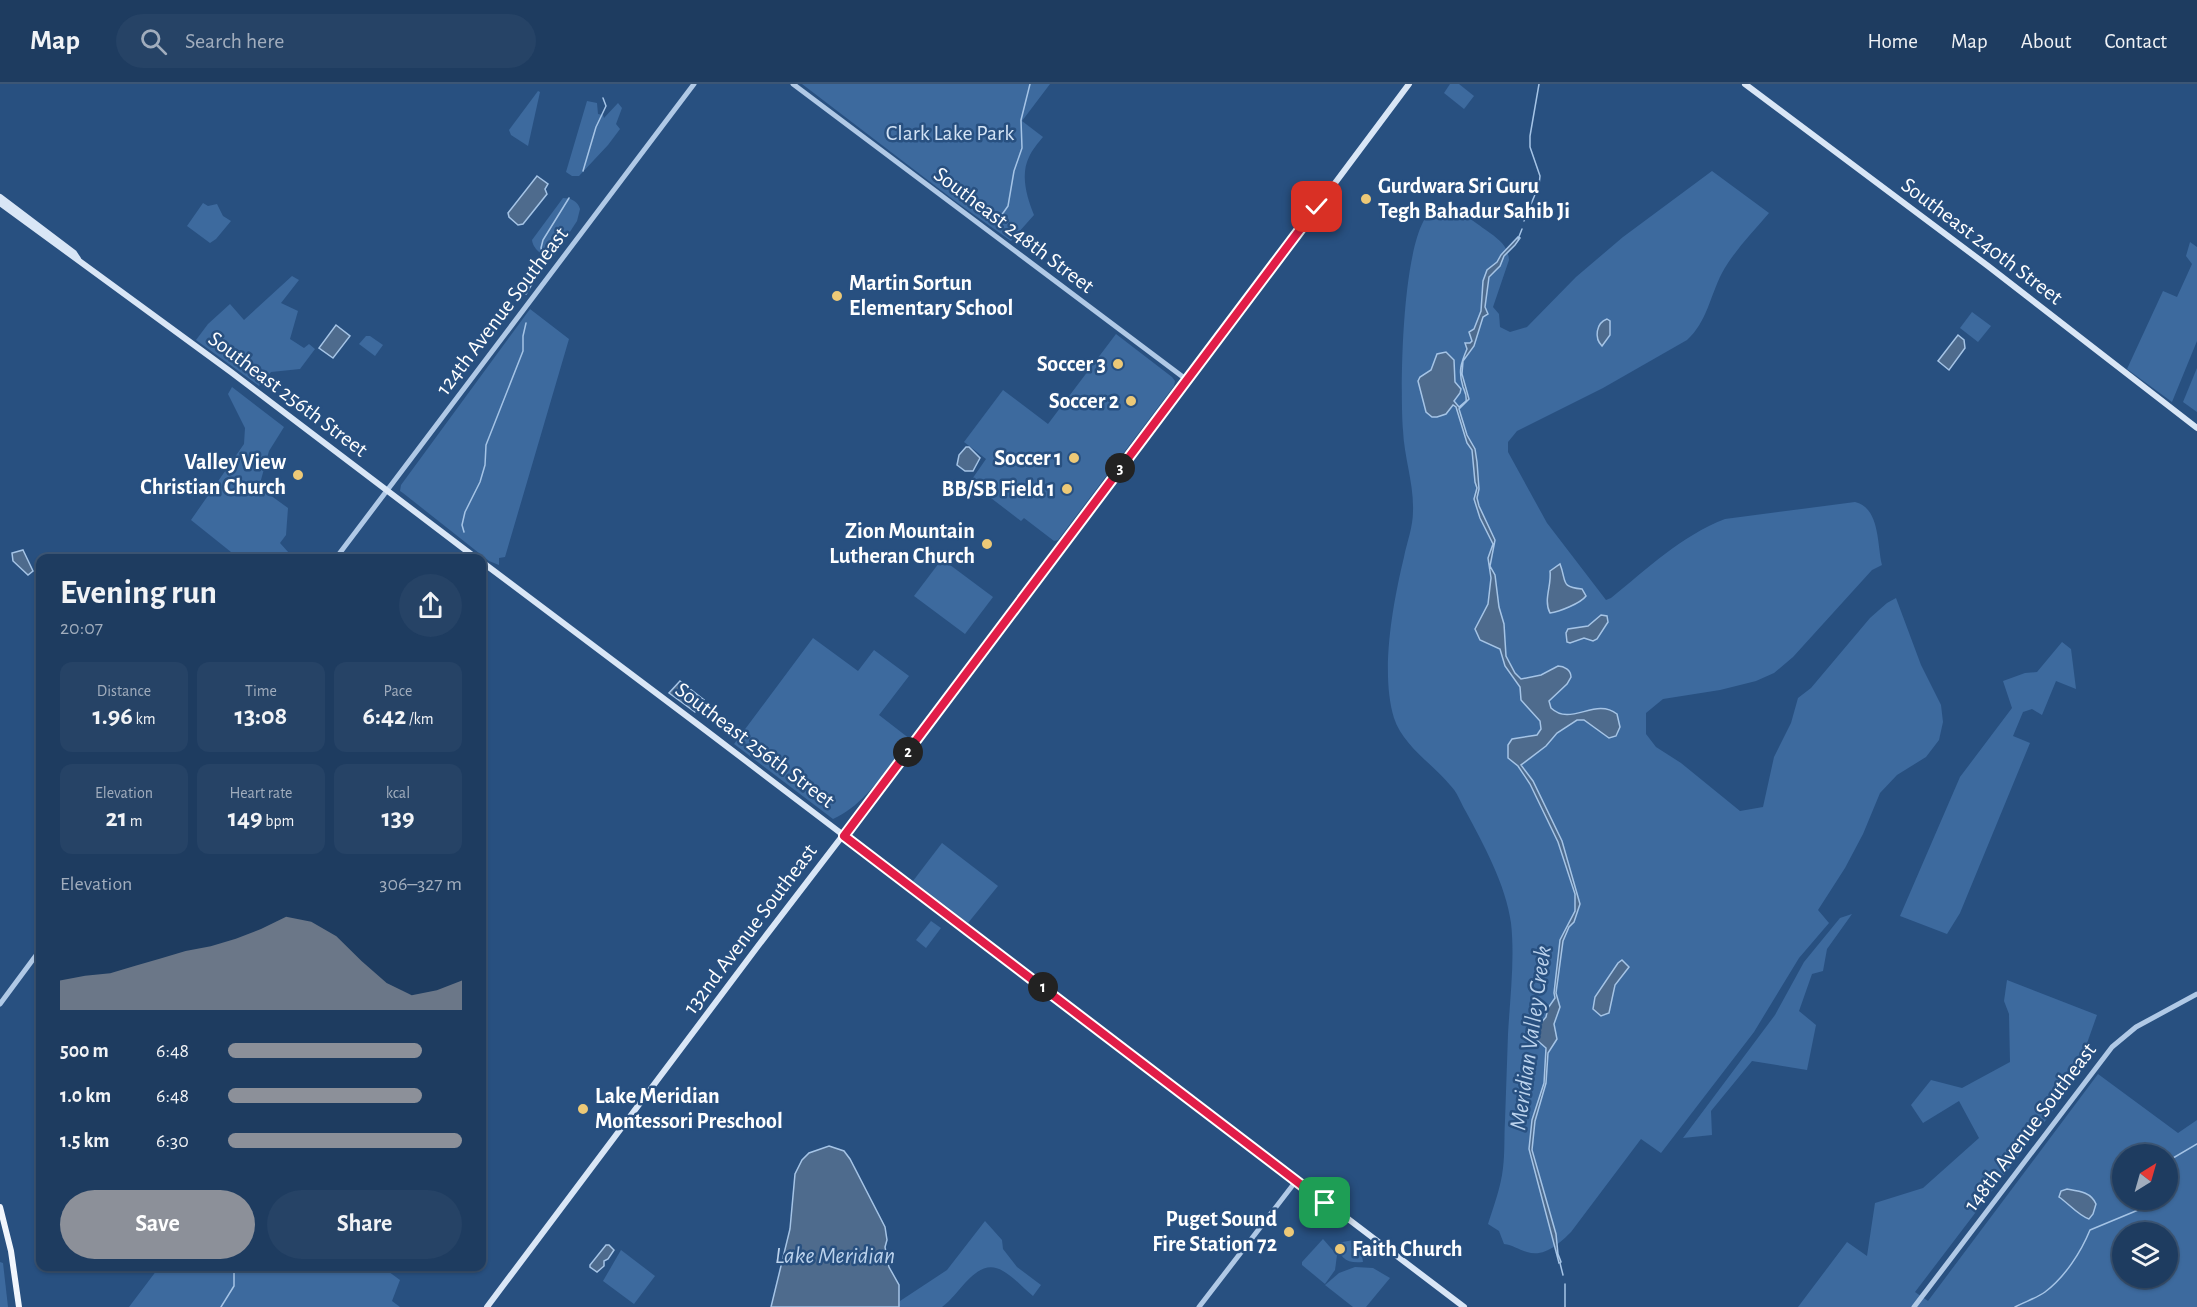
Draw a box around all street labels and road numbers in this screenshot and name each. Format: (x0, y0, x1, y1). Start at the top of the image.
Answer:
street label: Southeast 248th Street (930, 163, 1098, 297)
street label: Southeast 240th Street (1897, 173, 2067, 309)
street label: 124th Avenue Southeast (432, 223, 572, 399)
street label: Southeast 256th Street (204, 327, 372, 461)
street label: Southeast 256th Street (671, 678, 839, 812)
street label: 132nd Avenue Southeast (679, 840, 821, 1018)
street label: 148th Avenue Southeast (1960, 1039, 2100, 1215)

